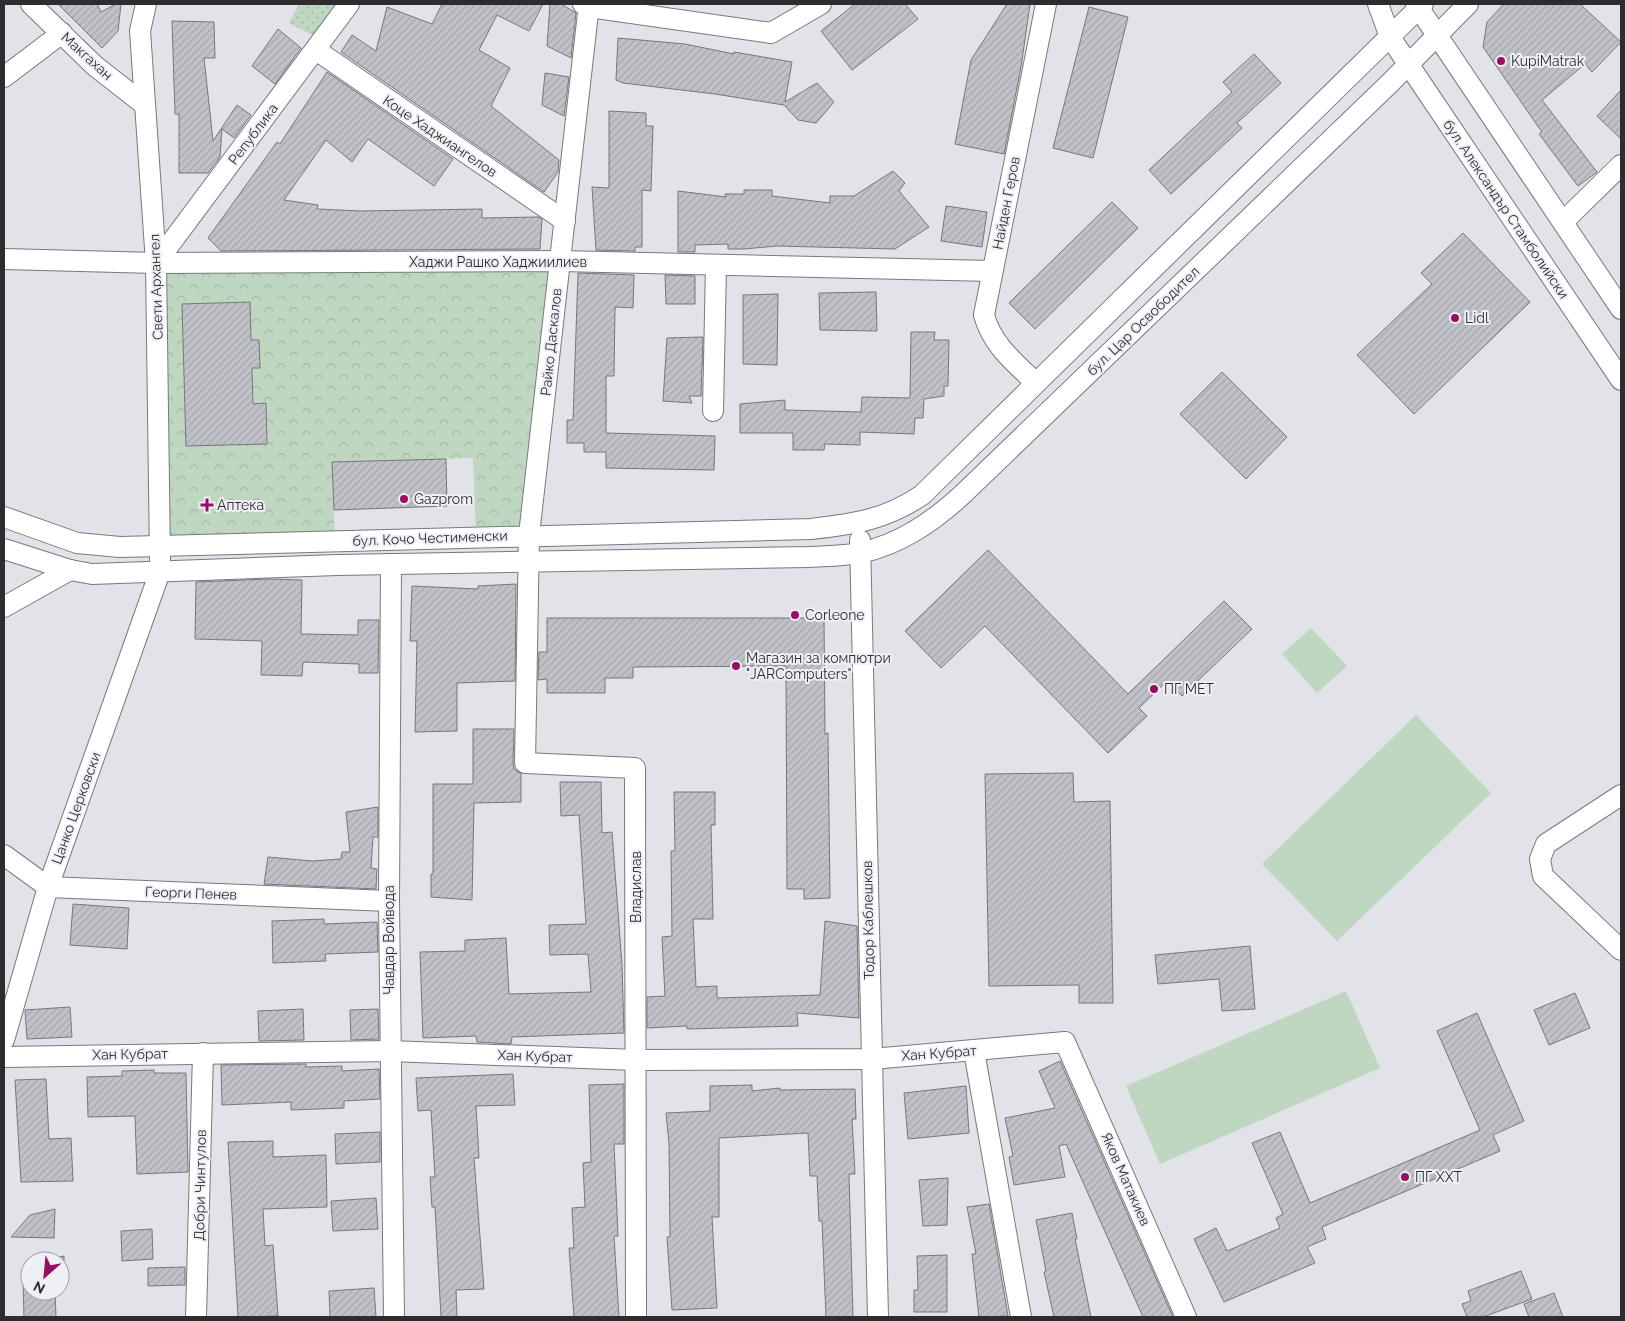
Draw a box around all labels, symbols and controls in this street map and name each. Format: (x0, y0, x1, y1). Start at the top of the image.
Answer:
street label: Макгахан (58, 29, 116, 83)
place label: KupiMatrak (1511, 53, 1585, 69)
marker: KupiMatrak (1495, 55, 1507, 67)
street label: Коце Хаджиангелов (380, 92, 500, 180)
street label: Република (225, 100, 281, 168)
street label: бул. Александър Стамболийски (1440, 116, 1572, 302)
street label: Найден Геров (989, 155, 1023, 251)
street label: Свети Архангел (146, 234, 166, 340)
street label: Хаджи Рашко Хаджиилиев (409, 254, 587, 270)
street label: бул. Цар Освободител (1083, 263, 1203, 379)
street label: Райко Даскалов (537, 288, 565, 396)
place label: Lidl (1465, 310, 1489, 326)
marker: Lidl (1449, 312, 1461, 324)
place label: Gazprom (414, 491, 473, 507)
marker: Gazprom (398, 493, 410, 505)
place label: Аптека (217, 497, 264, 513)
marker: Аптека (201, 499, 213, 511)
street label: бул. Кочо Честименски (352, 527, 508, 549)
place label: Corleone (805, 607, 865, 623)
marker: Corleone (789, 609, 801, 621)
place label: Магазин за компютри "JARComputers" (746, 650, 891, 682)
marker: Магазин за компютри "JARComputers" (730, 660, 742, 672)
place label: ПГ МЕТ (1164, 681, 1215, 697)
marker: ПГ МЕТ (1148, 683, 1160, 695)
street label: Цанко Церковски (48, 750, 104, 866)
street label: Владислав (628, 851, 644, 923)
street label: Тодор Каблешков (859, 860, 877, 980)
street label: Георги Пенев (145, 883, 237, 903)
street label: Чавдар Войвода (381, 885, 397, 995)
street label: Хан Кубрат (901, 1042, 978, 1064)
street label: Хан Кубрат (92, 1045, 168, 1063)
street label: Хан Кубрат (497, 1047, 573, 1065)
street label: Добри Чинтулов (191, 1129, 209, 1241)
street label: Яков Матакиев (1098, 1130, 1154, 1228)
place label: ПГ ХХТ (1415, 1169, 1462, 1185)
marker: ПГ ХХТ (1399, 1171, 1411, 1183)
north arrow (20, 1251, 70, 1301)
text: N (31, 1278, 47, 1297)

